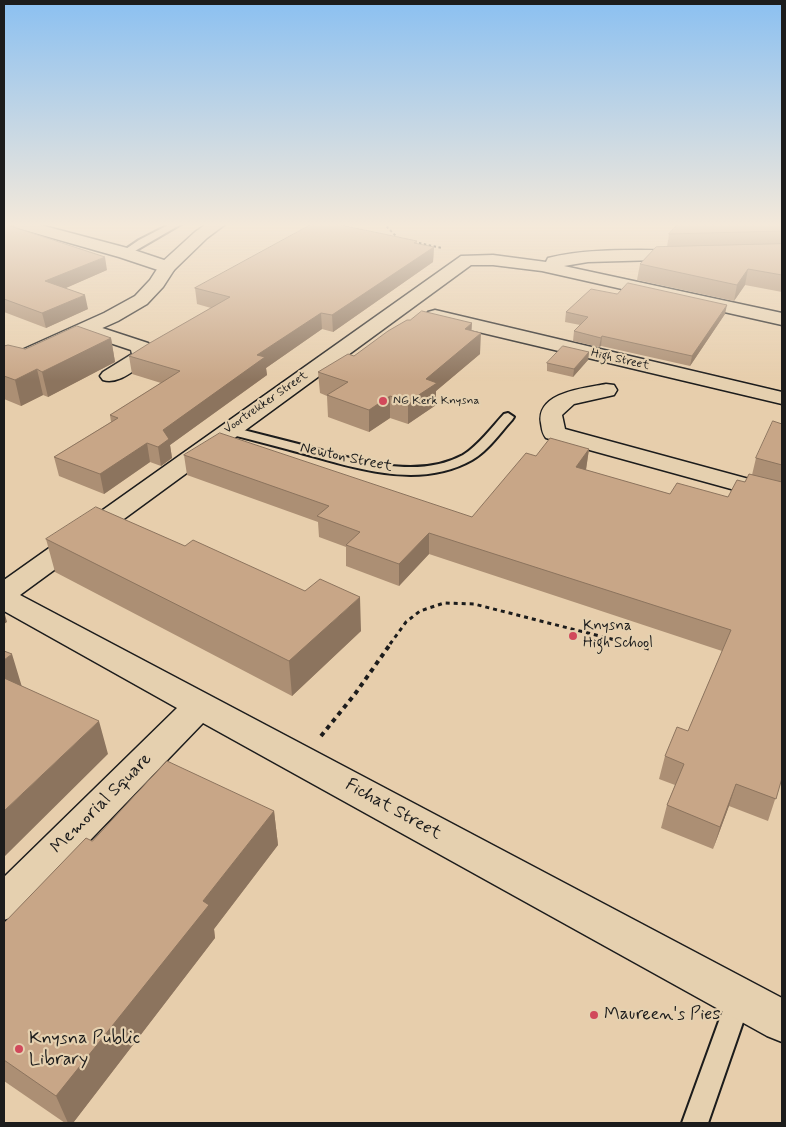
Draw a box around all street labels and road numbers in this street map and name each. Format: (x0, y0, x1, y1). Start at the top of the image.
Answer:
street label: High Street (590, 346, 650, 374)
street label: Voortrekker Street (221, 369, 311, 437)
street label: Newton Street (298, 439, 394, 477)
street label: Memorial Square (47, 749, 157, 859)
street label: Fichat Street (341, 775, 445, 845)

